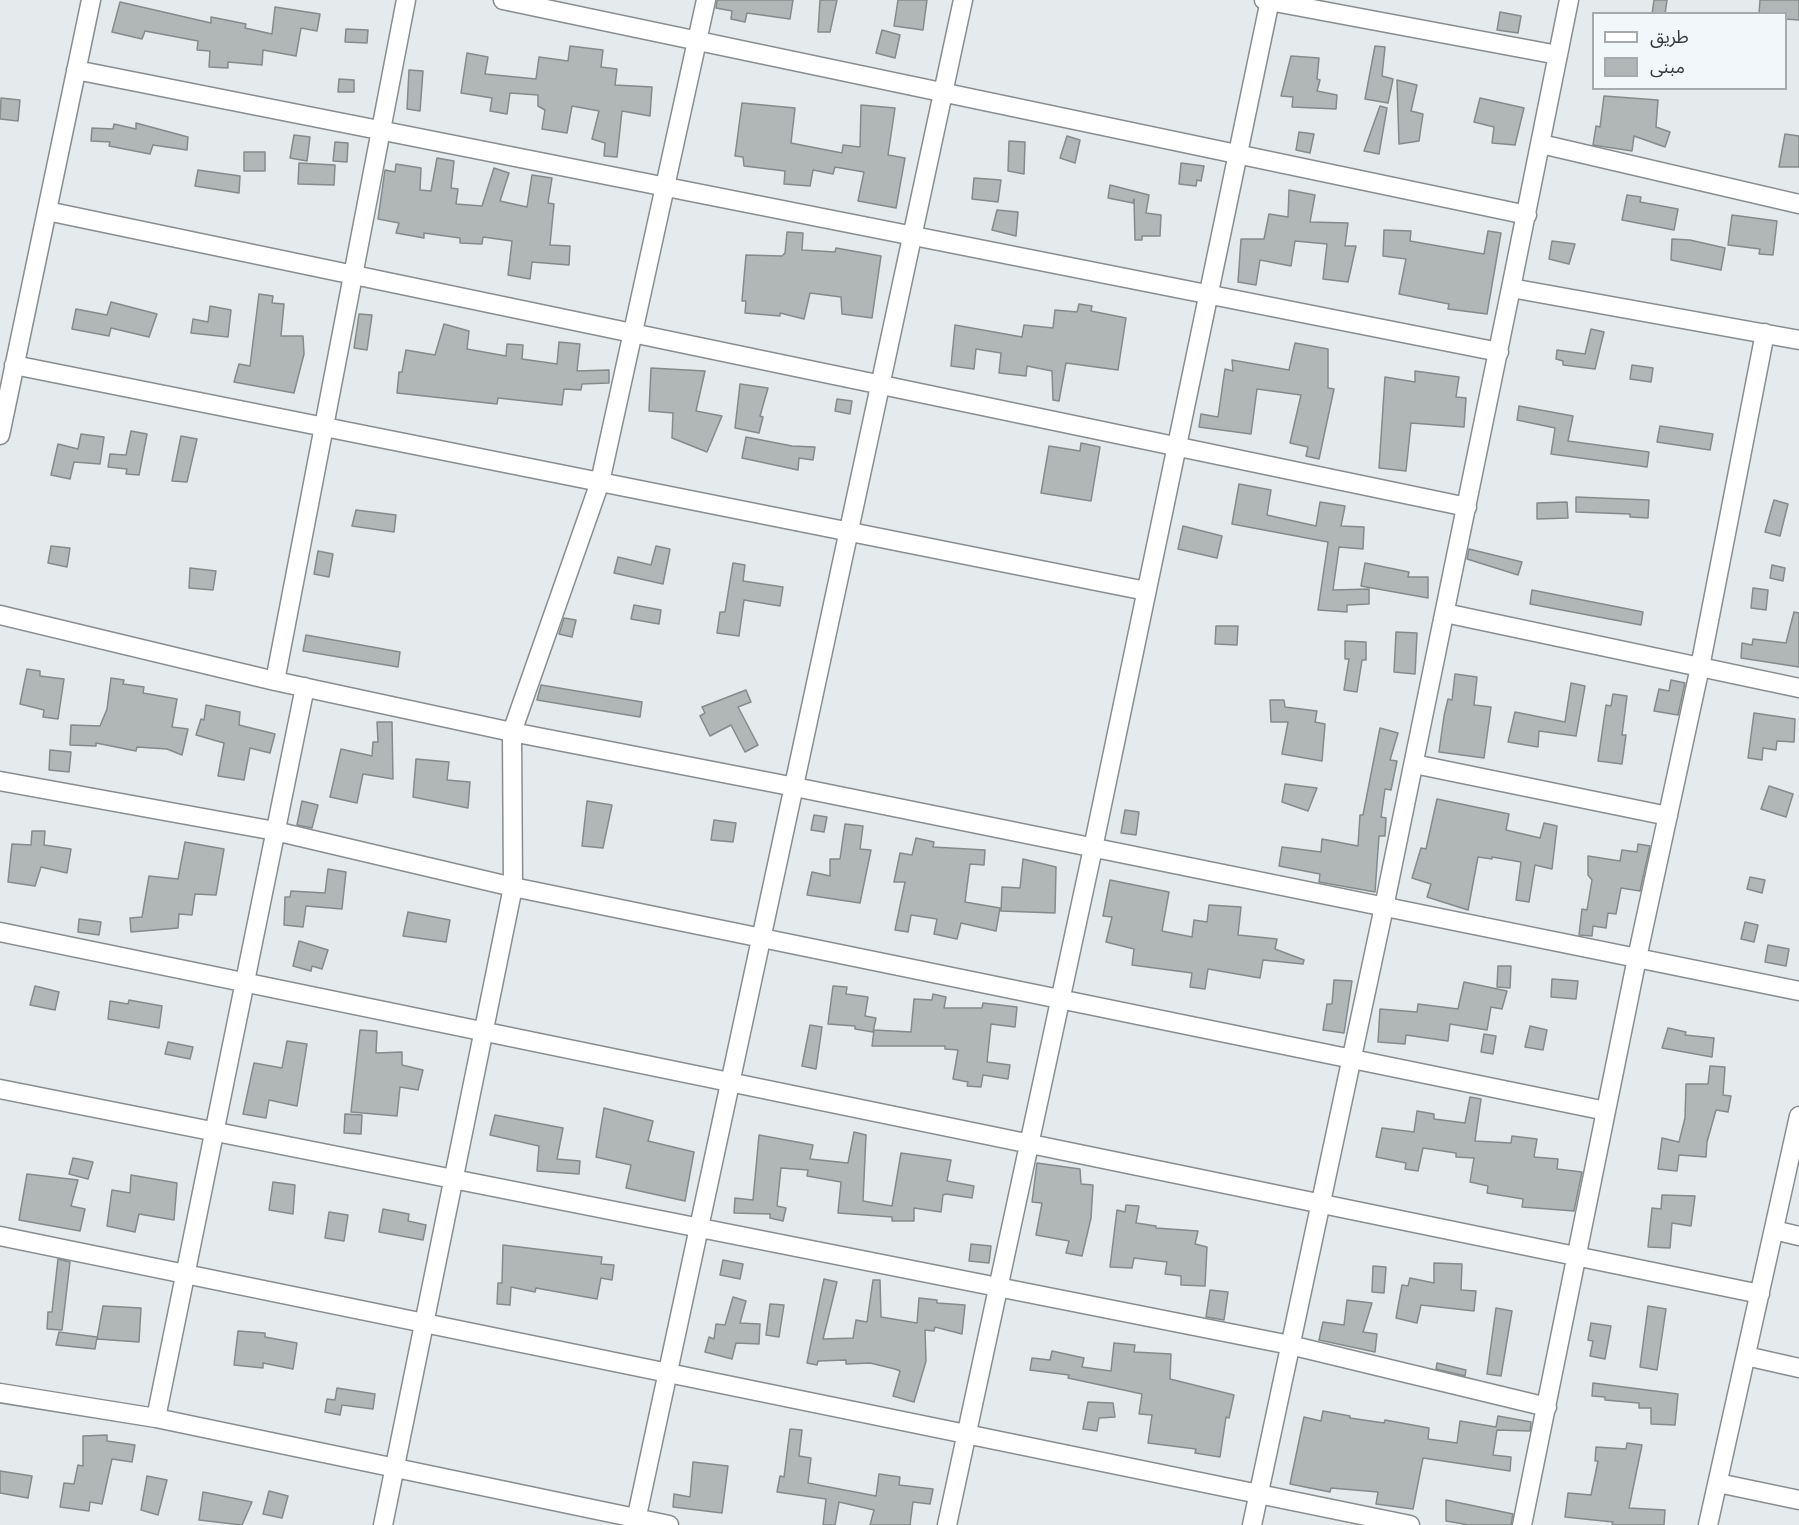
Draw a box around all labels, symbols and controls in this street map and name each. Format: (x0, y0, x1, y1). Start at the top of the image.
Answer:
legend (1592, 12, 1787, 90)
text: طريق (1650, 26, 1689, 47)
text: مبنى (1650, 56, 1685, 77)

